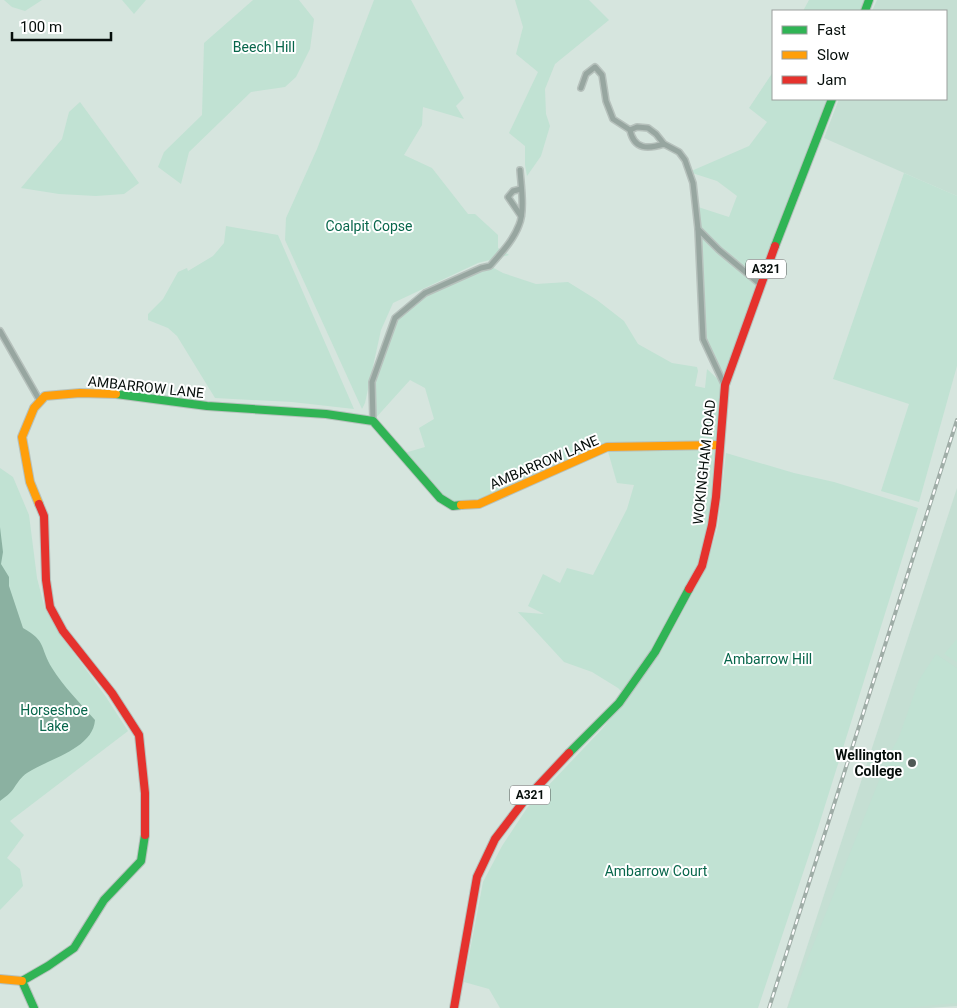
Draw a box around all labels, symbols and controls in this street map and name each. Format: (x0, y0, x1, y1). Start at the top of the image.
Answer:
scale bar (12, 10, 111, 42)
legend (772, 10, 947, 100)
text: 100 m (20, 18, 62, 36)
text: Fast (817, 21, 846, 39)
park label: Beech Hill (233, 39, 295, 55)
text: Slow (817, 46, 849, 64)
text: Jam (817, 71, 847, 89)
park label: Coalpit Copse (325, 218, 413, 234)
road number: A321 (746, 260, 786, 278)
street label: AMBARROW LANE (87, 373, 205, 401)
street label: WOKINGHAM ROAD (689, 399, 719, 525)
street label: AMBARROW LANE (487, 432, 601, 492)
park label: Ambarrow Hill (724, 651, 812, 667)
park label: Horseshoe Lake (20, 702, 88, 734)
place label: Wellington College (835, 747, 902, 779)
marker: Wellington College (906, 757, 918, 769)
road number: A321 (510, 786, 550, 804)
park label: Ambarrow Court (605, 863, 708, 879)

